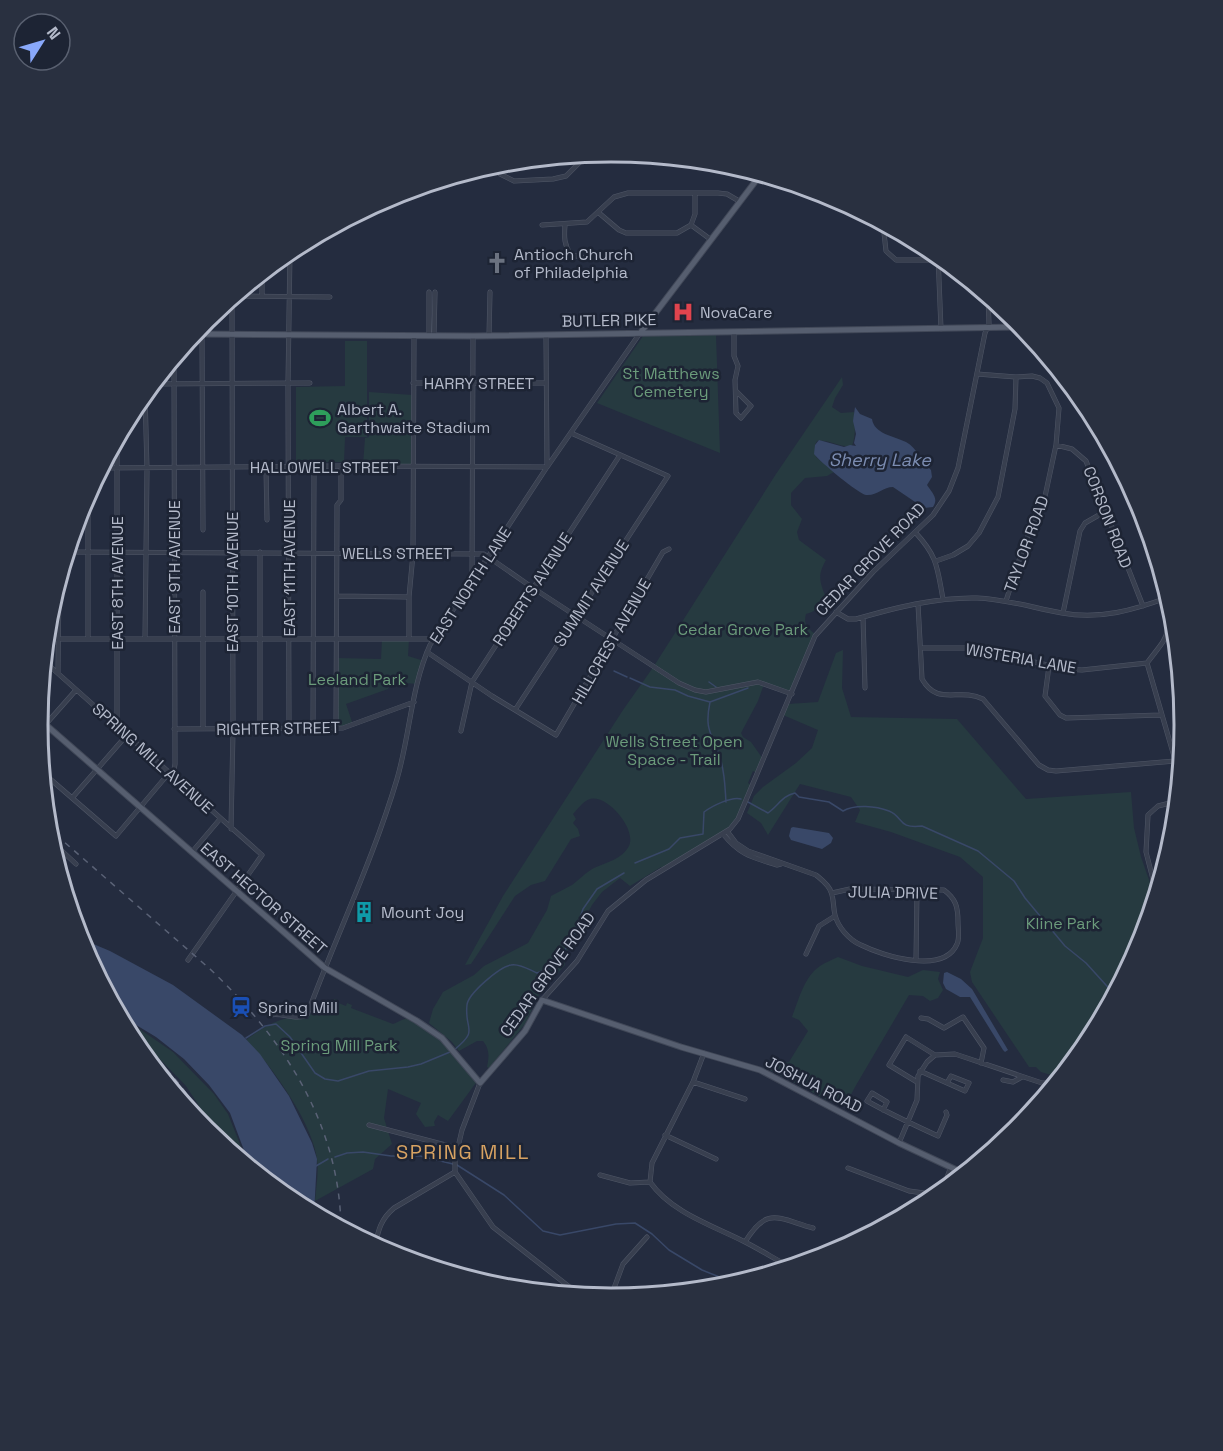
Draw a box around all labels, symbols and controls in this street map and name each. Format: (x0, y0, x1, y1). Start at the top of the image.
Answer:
north arrow (12, 12, 72, 72)
text: N (42, 23, 65, 44)
place label: Antioch Church of Philadelphia (514, 244, 633, 283)
church icon: Antioch Church of Philadelphia (485, 251, 509, 275)
hospital icon: NovaCare (671, 300, 695, 324)
place label: NovaCare (700, 302, 772, 323)
street label: BUTLER PIKE (561, 309, 657, 332)
park label: St Matthews Cemetery (622, 363, 720, 402)
street label: HARRY STREET (424, 373, 534, 394)
place label: Albert A. Garthwaite Stadium (337, 399, 490, 438)
sports icon: Albert A. Garthwaite Stadium (308, 406, 332, 430)
water label: Sherry Lake (829, 448, 932, 471)
street label: HALLOWELL STREET (250, 457, 398, 478)
street label: CORSON ROAD (1078, 463, 1137, 571)
street label: TAYLOR ROAD (999, 493, 1054, 595)
street label: CEDAR GROVE ROAD (811, 498, 930, 620)
street label: EAST 11TH AVENUE (279, 499, 300, 637)
street label: EAST 9TH AVENUE (164, 500, 185, 634)
street label: EAST 10TH AVENUE (222, 512, 243, 652)
street label: EAST 8TH AVENUE (107, 516, 128, 650)
street label: EAST NORTH LANE (425, 523, 516, 648)
street label: ROBERTS AVENUE (488, 529, 577, 650)
street label: SUMMIT AVENUE (549, 536, 634, 651)
street label: WELLS STREET (342, 543, 452, 564)
street label: HILLCREST AVENUE (567, 575, 656, 708)
park label: Cedar Grove Park (678, 619, 809, 640)
street label: WISTERIA LANE (964, 638, 1078, 679)
park label: Leeland Park (308, 669, 407, 690)
street label: SPRING MILL AVENUE (88, 698, 218, 818)
street label: RIGHTER STREET (216, 717, 340, 740)
park label: Wells Street Open Space - Trail (606, 731, 742, 770)
street label: EAST HECTOR STREET (196, 838, 331, 959)
street label: JULIA DRIVE (848, 881, 938, 904)
building icon: Mount Joy (352, 900, 376, 924)
place label: Mount Joy (381, 902, 464, 923)
street label: CEDAR GROVE ROAD (495, 908, 600, 1041)
park label: Kline Park (1026, 913, 1101, 934)
station icon: Spring Mill (229, 995, 253, 1019)
place label: Spring Mill (258, 997, 338, 1018)
park label: Spring Mill Park (280, 1035, 398, 1056)
street label: JOSHUA ROAD (762, 1051, 866, 1118)
district label: SPRING MILL (396, 1139, 530, 1165)

